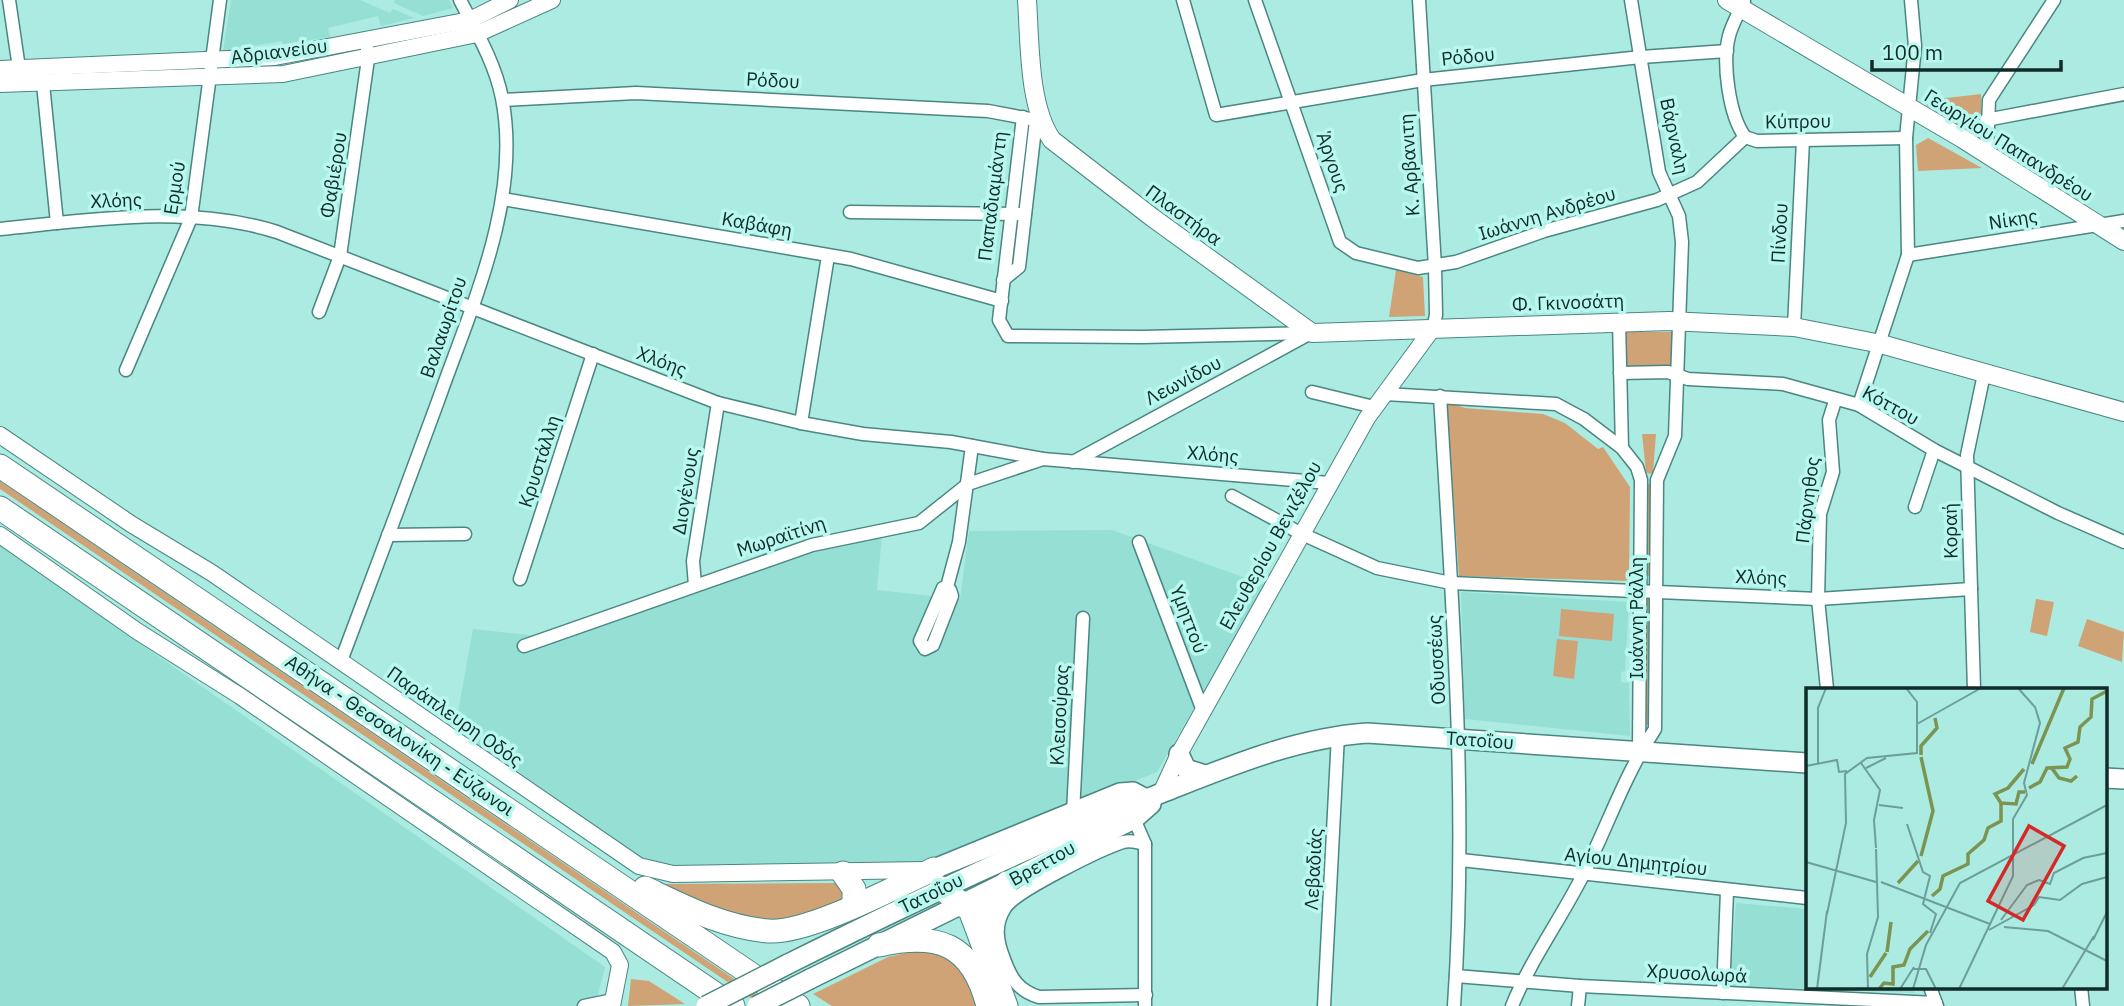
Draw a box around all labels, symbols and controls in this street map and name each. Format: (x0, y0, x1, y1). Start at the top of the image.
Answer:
scale bar (1872, 28, 2061, 72)
street label: Αδριανείου (229, 33, 329, 69)
text: 100 m (1882, 38, 1943, 66)
street label: Ρόδου (1440, 41, 1496, 71)
street label: Ρόδου (745, 67, 801, 93)
street label: Γεωργίου Παπανδρέου (1920, 83, 2098, 207)
street label: Βάρναλη (1655, 96, 1695, 176)
street label: Κύπρου (1765, 108, 1831, 134)
street label: Κ. Αρβανιτη (1393, 113, 1425, 217)
street label: Άργους (1311, 128, 1355, 196)
street label: Φαβιέρου (314, 130, 352, 220)
street label: Παπαδιαμάντη (972, 130, 1012, 262)
street label: Ερμού (158, 159, 190, 217)
street label: Πλαστήρα (1141, 179, 1227, 251)
street label: Ιωάννη Ανδρέου (1475, 181, 1619, 245)
street label: Χλόης (90, 187, 142, 213)
street label: Πίνδου (1765, 202, 1793, 264)
street label: Νίκης (1987, 203, 2039, 235)
street label: Καβάφη (720, 206, 794, 242)
street label: Βαλαωρίτου (414, 273, 472, 381)
street label: Φ. Γκινοσάτη (1511, 288, 1625, 316)
street label: Χλόης (634, 341, 690, 381)
street label: Λεωνίδου (1141, 350, 1225, 410)
street label: Κόττου (1858, 380, 1924, 430)
street label: Κρυστάλλη (513, 412, 565, 510)
street label: Χλόης (1186, 440, 1240, 468)
street label: Διογένους (666, 446, 704, 536)
street label: Πάρνηθος (1790, 455, 1824, 545)
street label: Ελευθερίου Βενιζέλου (1214, 456, 1326, 634)
street label: Κοραή (1938, 503, 1962, 559)
street label: Μωραϊτίνη (733, 510, 829, 562)
street label: Ιωάννη Ράλλη (1624, 557, 1648, 679)
street label: Χλόης (1735, 564, 1787, 590)
street label: Υμηττού (1165, 581, 1213, 657)
street label: Οδυσσέως (1422, 614, 1450, 706)
street label: Αθήνα - Θεσσαλονίκη - Εύζωνοι (281, 649, 519, 821)
street label: Παράπλευρη Οδός (383, 660, 527, 772)
street label: Κλεισούρας (1044, 664, 1074, 766)
inset map (1806, 688, 2106, 988)
street label: Τατοΐου (1445, 726, 1515, 754)
street label: Λεβαδιάς (1299, 827, 1327, 911)
street label: Βρεττου (1005, 835, 1079, 891)
street label: Αγίου Δημητρίου (1563, 842, 1709, 880)
street label: Τατοΐου (895, 867, 967, 919)
street label: Χρυσολωρά (1646, 958, 1748, 988)

